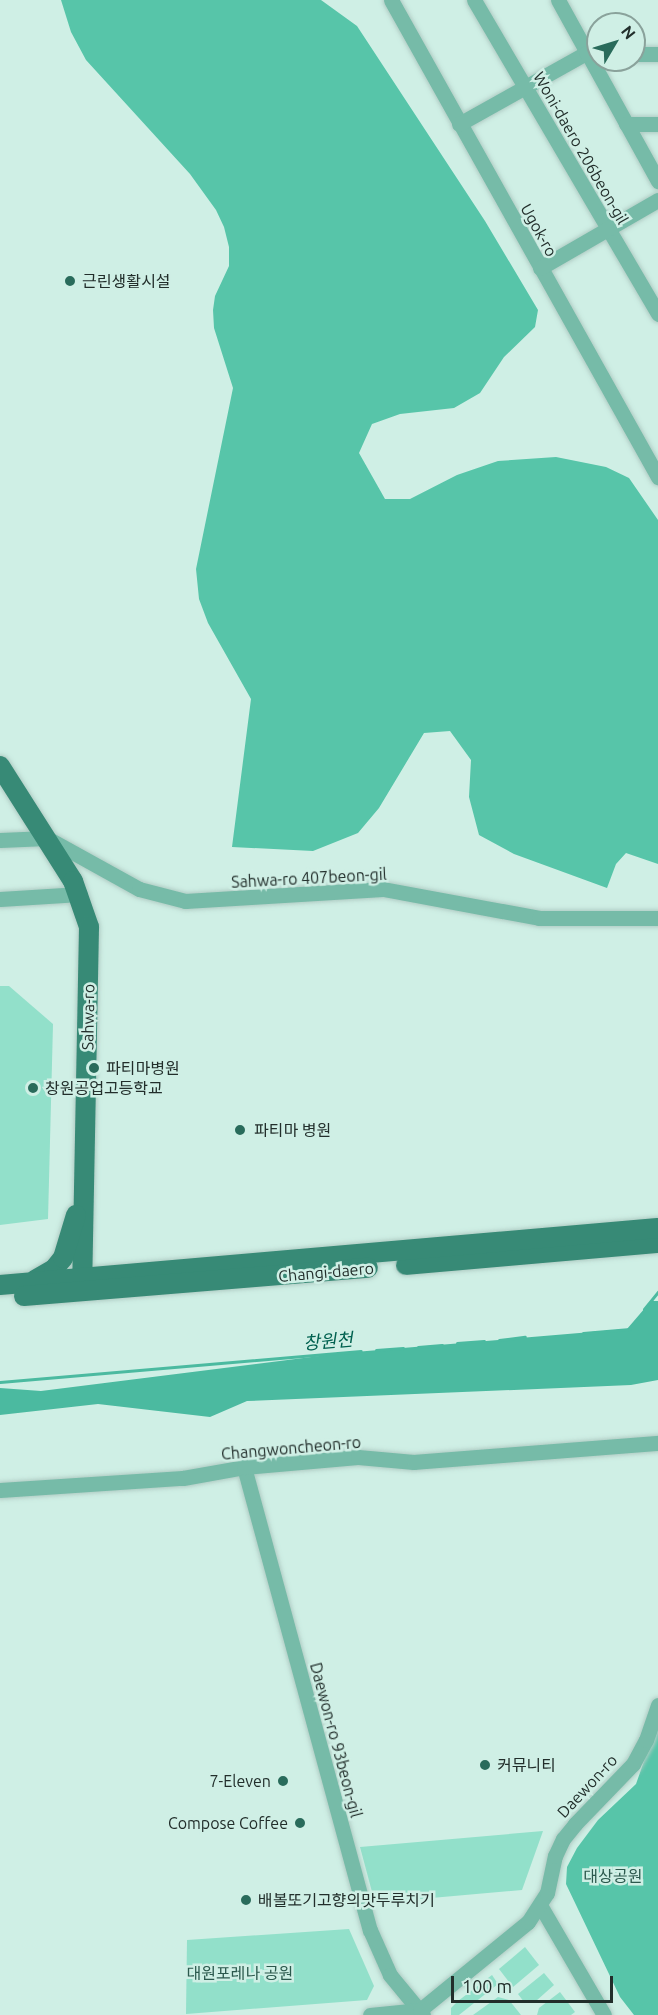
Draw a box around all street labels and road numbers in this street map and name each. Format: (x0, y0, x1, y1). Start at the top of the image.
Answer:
street label: Woni-daero 206beon-gil (529, 68, 633, 228)
street label: Ugok-ro (517, 200, 561, 260)
street label: Sahwa-ro 407beon-gil (231, 864, 387, 892)
street label: Sahwa-ro (78, 984, 98, 1050)
street label: Changi-daero (277, 1258, 375, 1286)
street label: Changwoncheon-ro (220, 1432, 362, 1464)
street label: Daewon-ro 93beon-gil (306, 1660, 366, 1820)
street label: Daewon-ro (553, 1750, 621, 1822)

